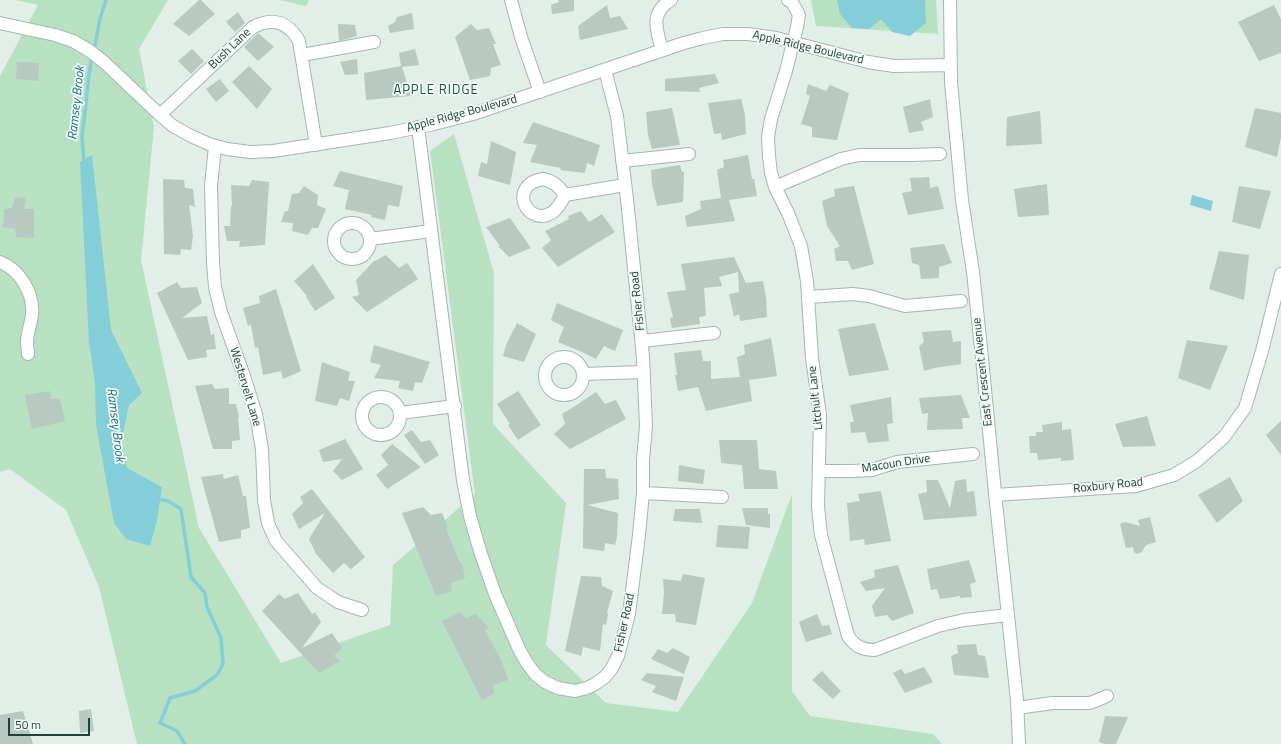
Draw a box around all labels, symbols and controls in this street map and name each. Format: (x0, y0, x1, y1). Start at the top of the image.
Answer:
street label: Bush Lane (206, 26, 254, 72)
street label: Apple Ridge Boulevard (751, 28, 865, 68)
water label: Ramsey Brook (65, 65, 89, 141)
district label: APPLE RIDGE (393, 83, 479, 99)
street label: Apple Ridge Boulevard (405, 92, 519, 136)
street label: Fisher Road (628, 271, 648, 331)
street label: East Crescent Avenue (970, 317, 996, 427)
street label: Westervelt Lane (226, 346, 264, 428)
street label: Litchult Lane (805, 365, 827, 431)
water label: Ramsey Brook (103, 387, 127, 463)
street label: Macoun Drive (861, 451, 931, 477)
street label: Roxbury Road (1072, 475, 1144, 497)
street label: Fisher Road (612, 592, 638, 654)
scale bar (10, 710, 92, 736)
text: 50 m (15, 715, 41, 734)

